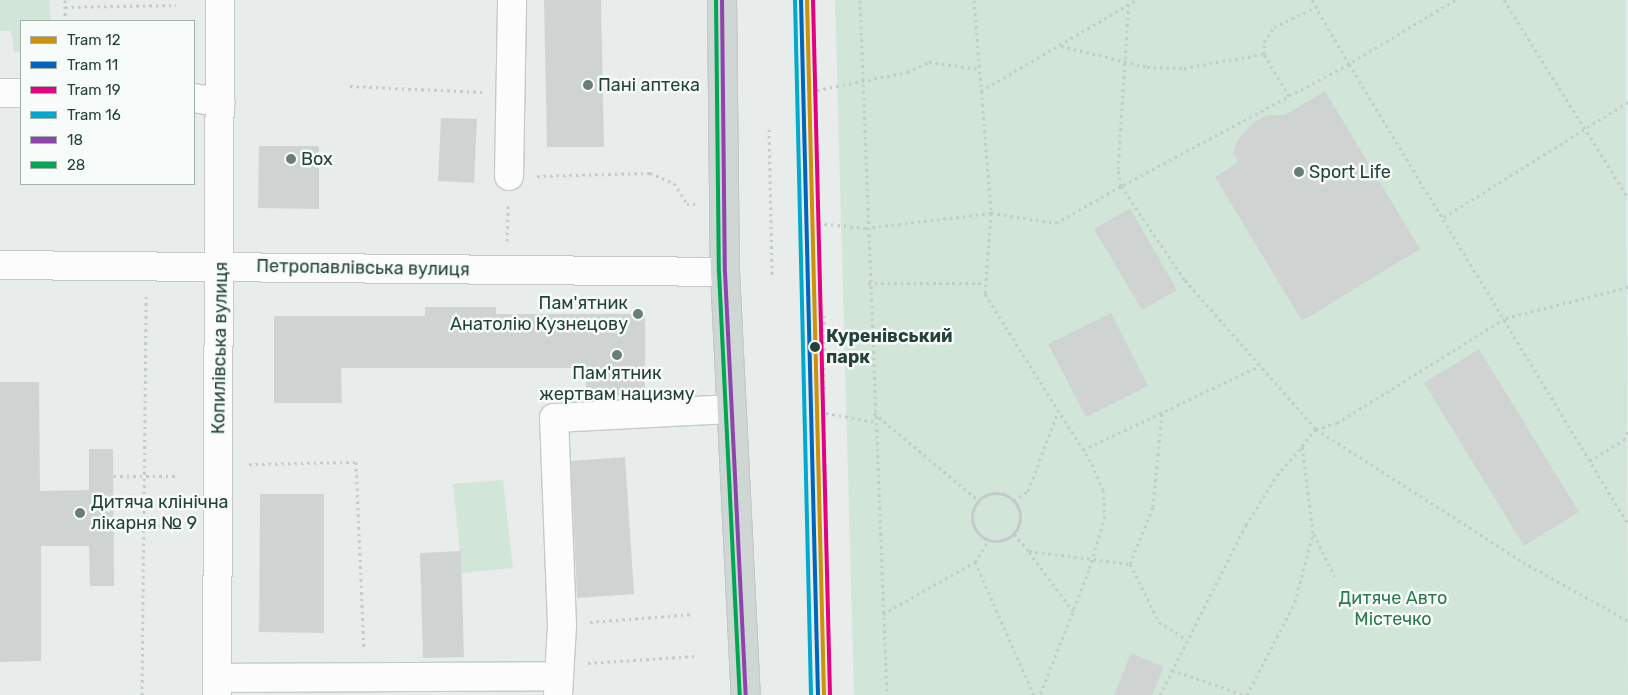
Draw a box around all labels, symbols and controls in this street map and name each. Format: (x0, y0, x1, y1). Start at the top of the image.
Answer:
legend (20, 20, 195, 185)
text: Tram 12 (67, 31, 121, 49)
text: Tram 11 (67, 56, 118, 74)
place label: Пані аптека (598, 74, 700, 96)
marker: Пані аптека (582, 79, 594, 91)
text: Tram 19 (67, 81, 121, 99)
text: Tram 16 (67, 106, 121, 124)
text: 18 (67, 131, 83, 149)
place label: Box (301, 148, 333, 170)
marker: Box (285, 153, 297, 165)
text: 28 (67, 156, 85, 174)
place label: Sport Life (1309, 161, 1391, 183)
marker: Sport Life (1293, 166, 1305, 178)
street label: Петропавлівська вулиця (256, 255, 470, 281)
street label: Копилівська вулиця (208, 262, 232, 434)
place label: Пам'ятник Анатолію Кузнецову (450, 293, 628, 336)
marker: Пам'ятник Анатолію Кузнецову (632, 308, 644, 320)
place label: Куренівський парк (826, 326, 953, 368)
marker: Куренівський парк (808, 340, 822, 354)
marker: Пам'ятник жертвам нацизму (611, 349, 623, 361)
place label: Пам'ятник жертвам нацизму (539, 363, 695, 406)
place label: Дитяча клінічна лікарня № 9 (91, 492, 229, 534)
marker: Дитяча клінічна лікарня № 9 (73, 506, 87, 520)
park label: Дитяче Авто Містечко (1339, 588, 1447, 630)

